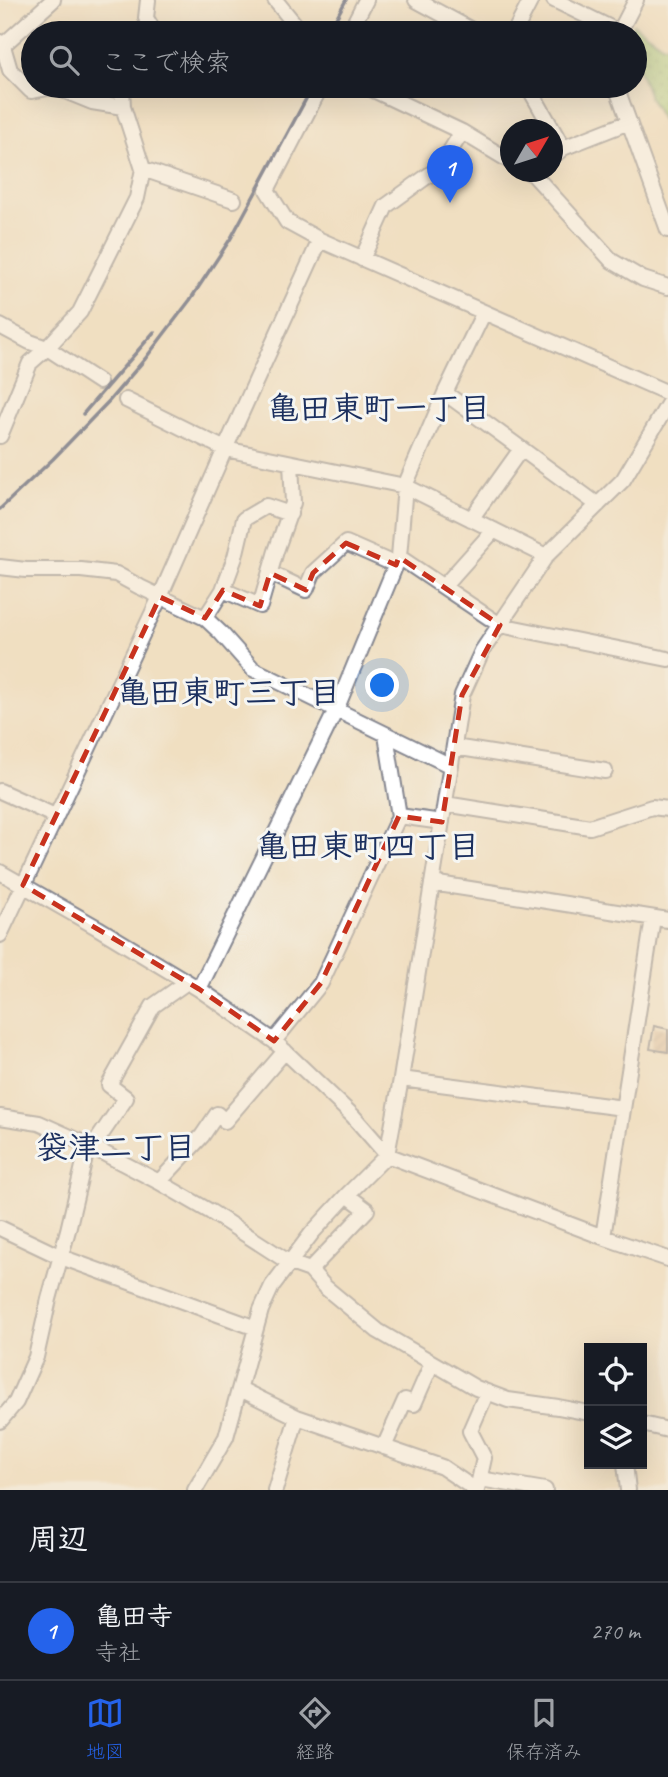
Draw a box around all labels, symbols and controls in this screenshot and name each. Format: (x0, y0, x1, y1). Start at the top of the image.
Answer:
search box (21, 21, 647, 98)
icon: search (45, 41, 83, 79)
text: ここで検索 (101, 46, 231, 79)
north arrow (500, 119, 563, 182)
pin: 1 (427, 145, 473, 203)
district label: 亀田東町一丁目 (267, 388, 491, 429)
your location (365, 668, 399, 702)
district label: 亀田東町三丁目 (117, 672, 341, 713)
district label: 亀田東町四丁目 (256, 826, 480, 867)
district label: 袋津二丁目 (36, 1127, 196, 1168)
map controls (584, 1343, 647, 1469)
button: locate (584, 1343, 647, 1406)
button: layers (584, 1406, 647, 1469)
text: 周辺 (28, 1520, 88, 1558)
text: 亀田寺 (95, 1600, 173, 1633)
text: 1 (46, 1617, 56, 1646)
text: 270 m (591, 1617, 640, 1646)
text: 寺社 (95, 1638, 141, 1667)
tab: 地図 (86, 1694, 124, 1764)
tab: 経路 (296, 1694, 334, 1764)
tab: 保存済み (506, 1694, 582, 1764)

